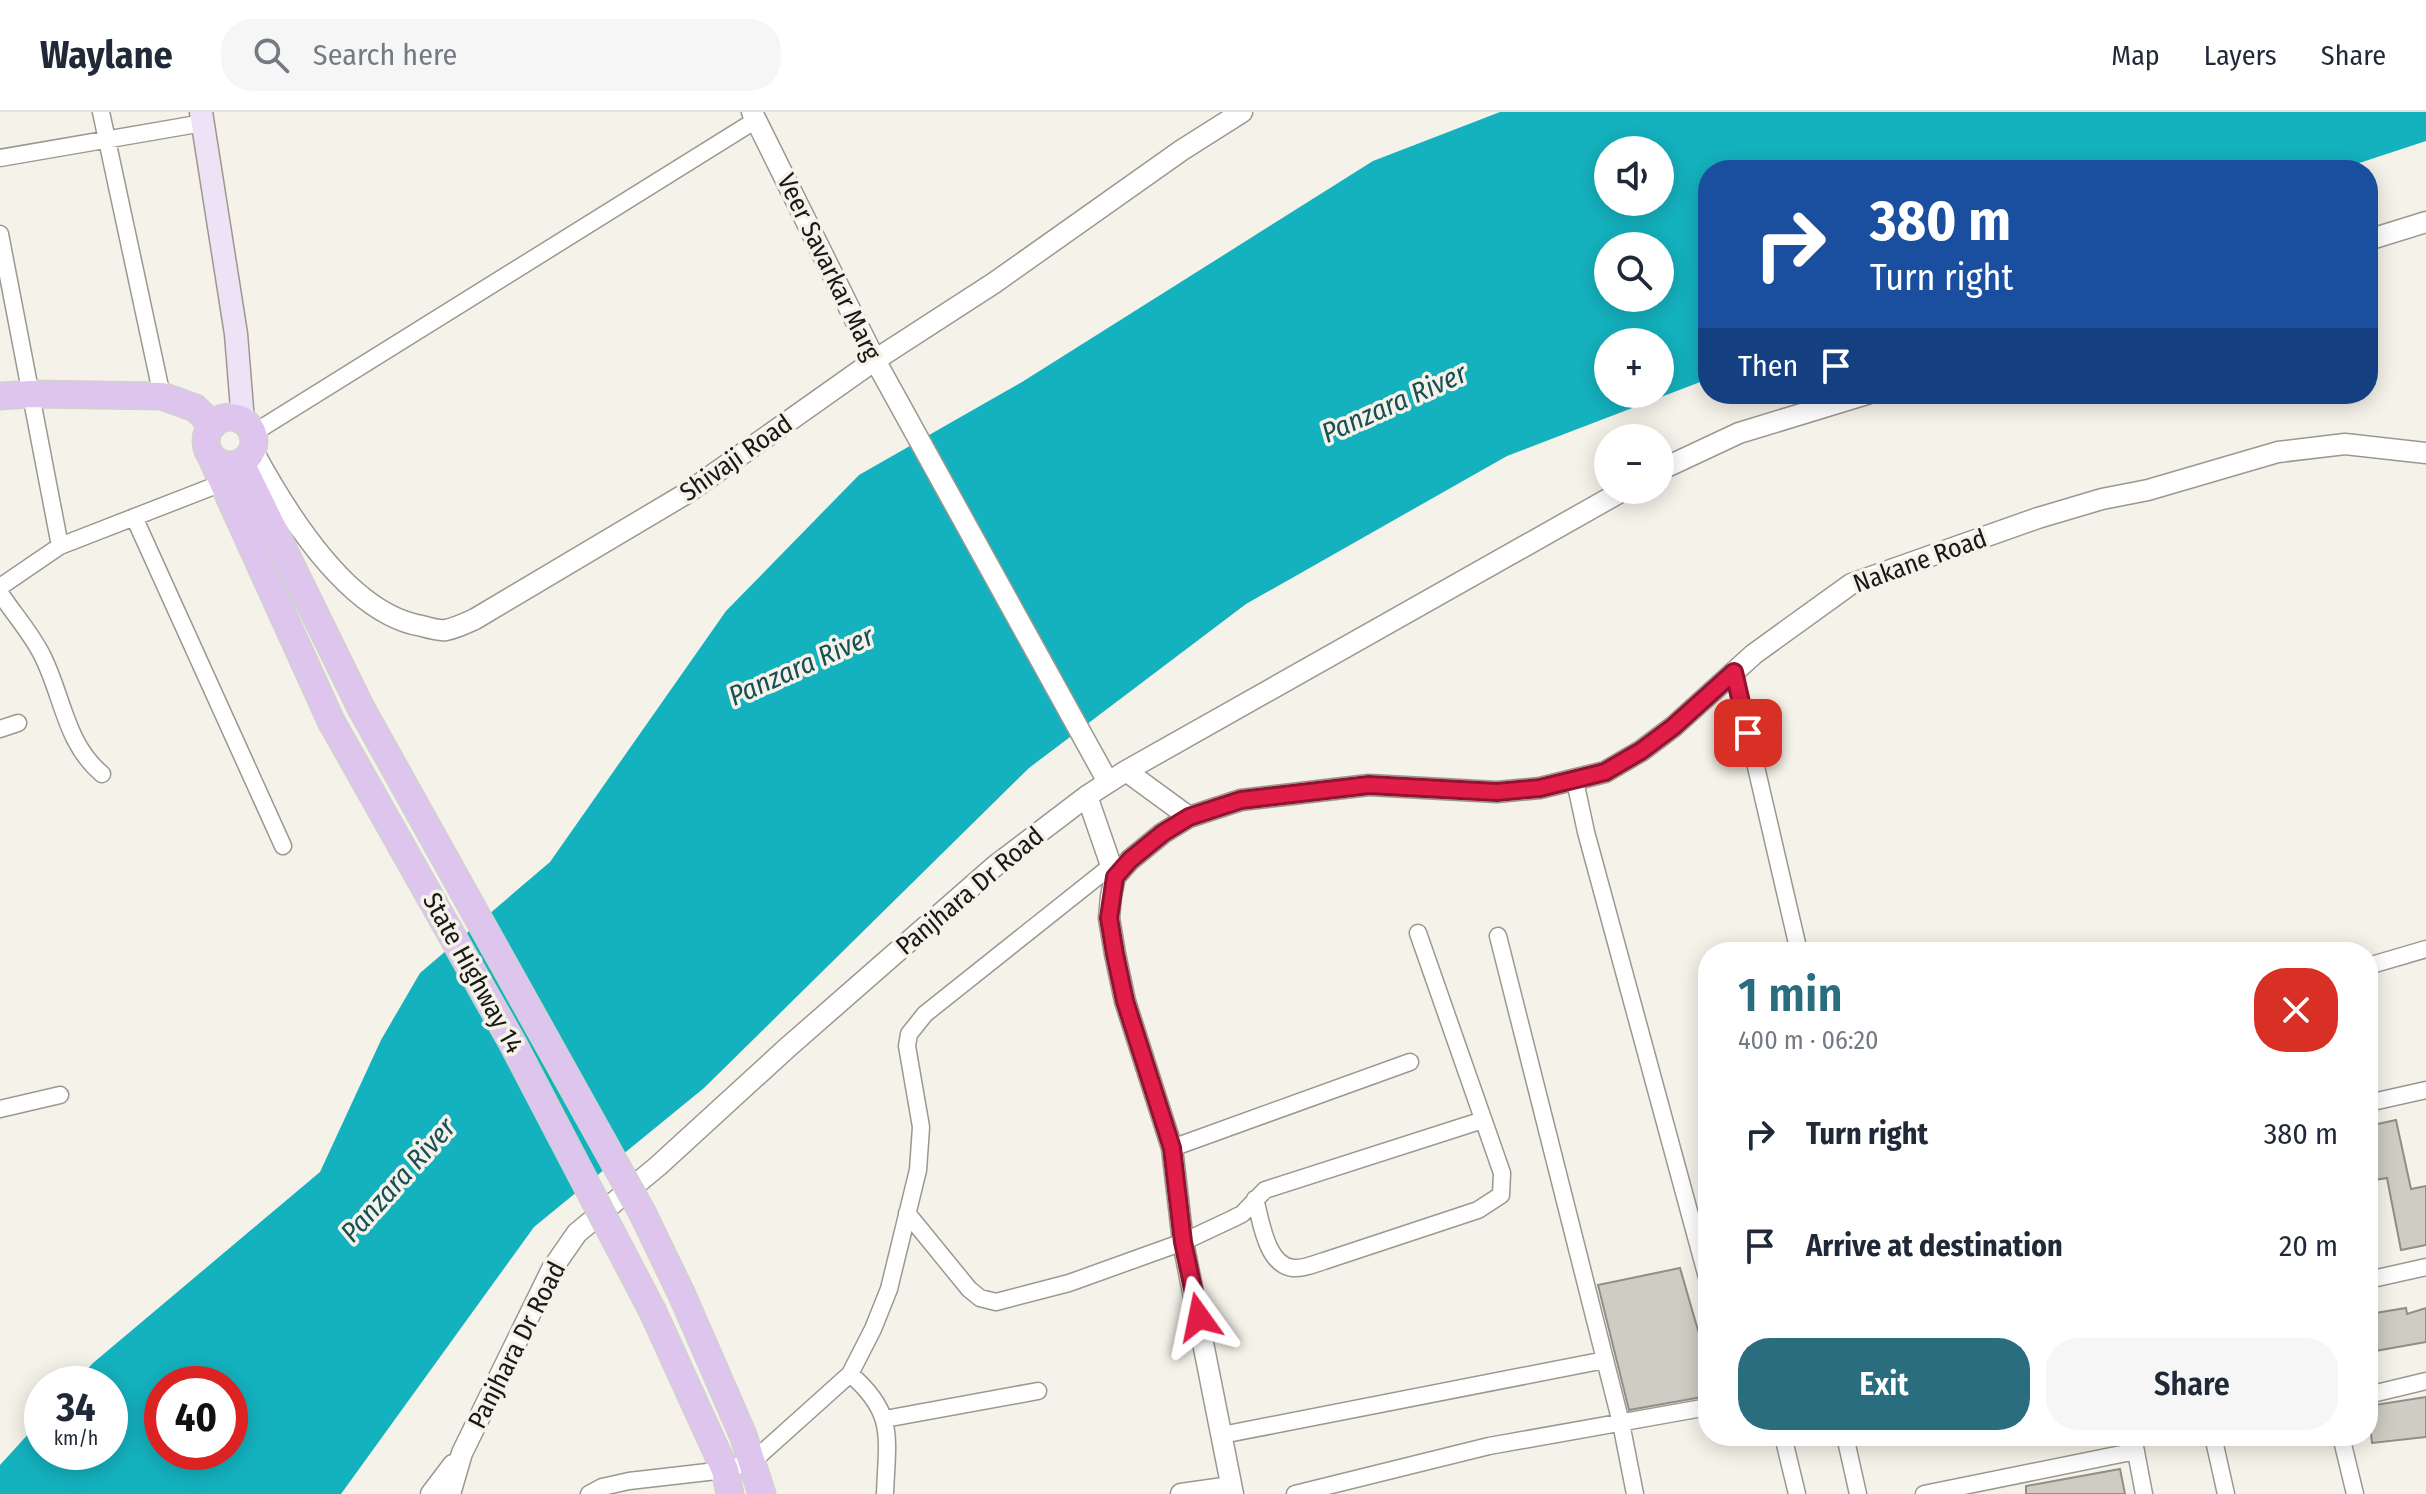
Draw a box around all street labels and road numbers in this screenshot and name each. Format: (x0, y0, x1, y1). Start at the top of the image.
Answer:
street label: Veer Savarkar Marg (770, 169, 888, 366)
street label: Shivaji Road (674, 408, 798, 508)
street label: Nakane Road (1849, 523, 1991, 599)
street label: Panjhara Dr Road (890, 820, 1050, 962)
street label: State Highway 14 (416, 887, 530, 1059)
street label: Panjhara Dr Road (462, 1256, 572, 1434)

